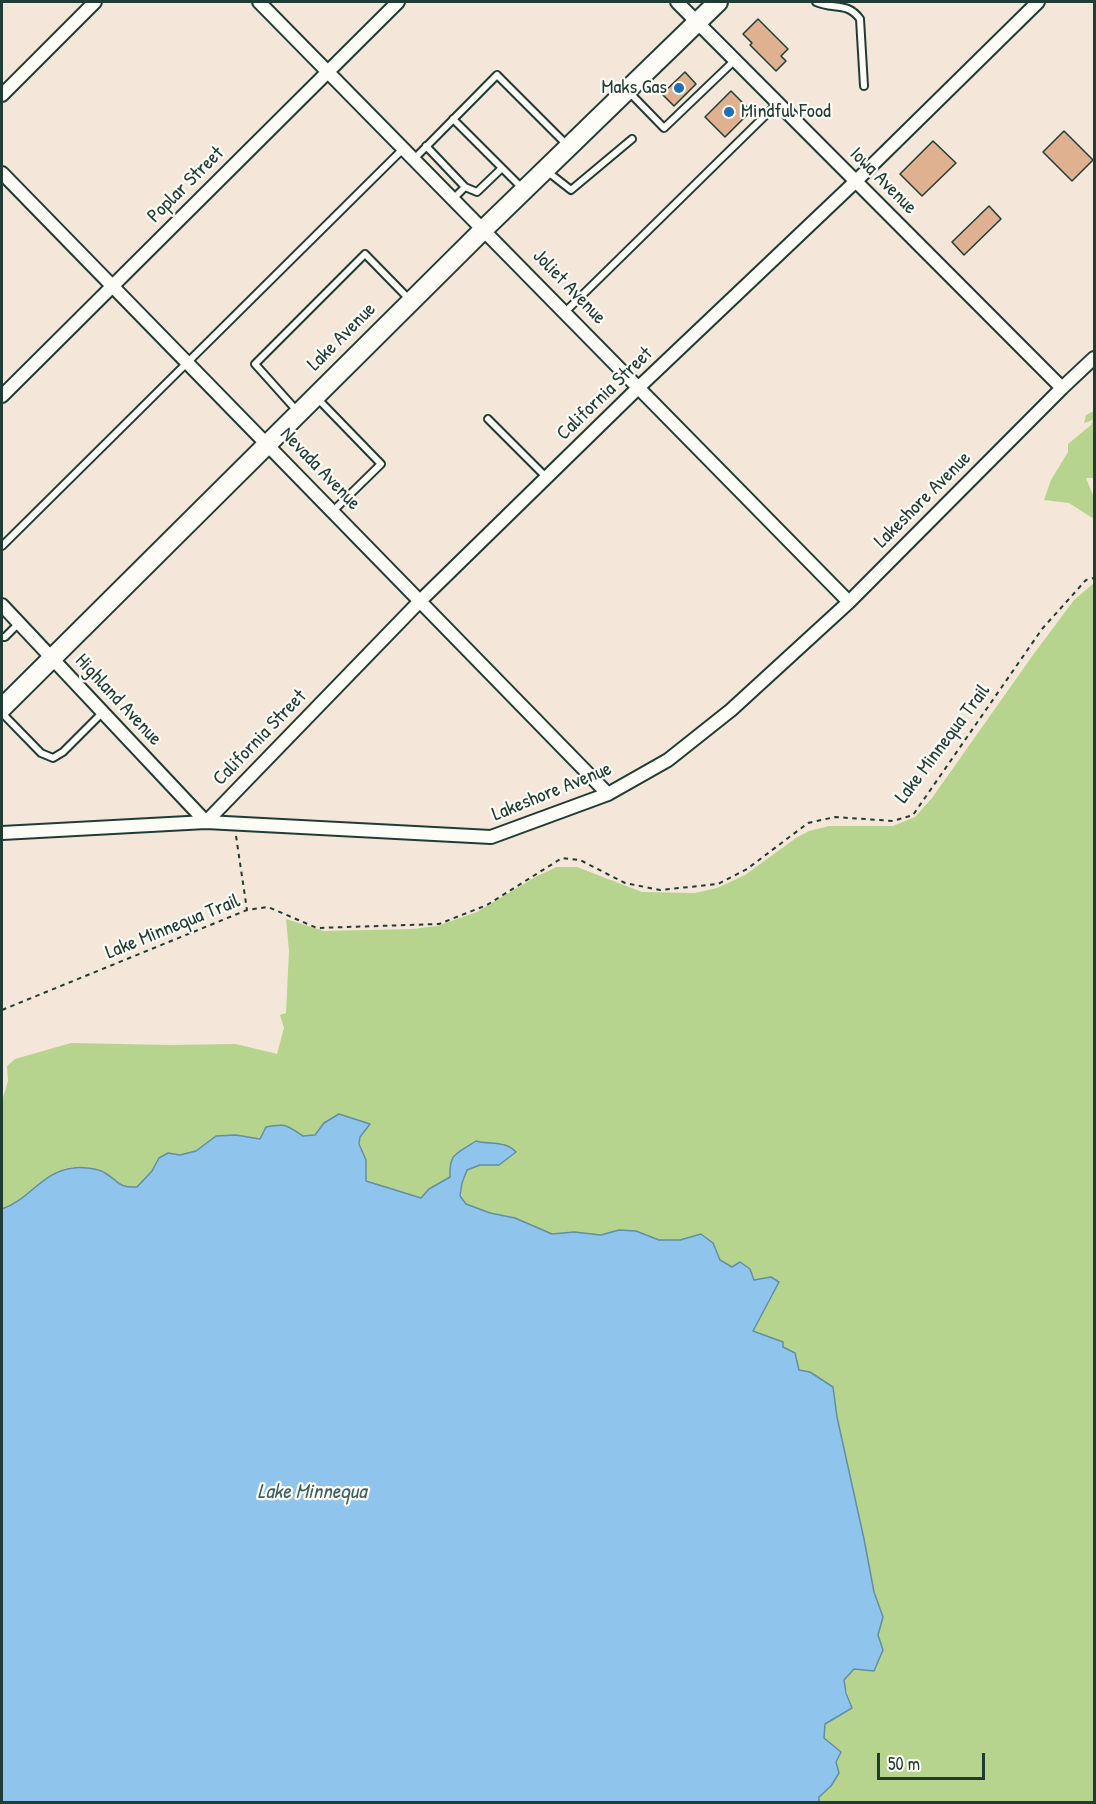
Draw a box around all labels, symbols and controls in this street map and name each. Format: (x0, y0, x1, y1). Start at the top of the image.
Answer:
place label: Maks Gas (602, 76, 667, 100)
marker: Maks Gas (672, 81, 686, 95)
place label: Mindful Food (741, 100, 831, 124)
marker: Mindful Food (722, 105, 736, 119)
street label: Poplar Street (143, 142, 229, 228)
street label: Iowa Avenue (844, 142, 922, 220)
street label: Joliet Avenue (527, 244, 611, 330)
street label: Lake Avenue (303, 298, 381, 376)
street label: California Street (552, 342, 658, 446)
street label: Nevada Avenue (275, 423, 365, 515)
street label: Lakeshore Avenue (870, 447, 976, 553)
street label: Highland Avenue (70, 649, 166, 751)
street label: Lake Minnequa Trail (890, 680, 996, 808)
street label: California Street (208, 685, 312, 791)
street label: Lakeshore Avenue (489, 757, 615, 827)
street label: Lake Minnequa Trail (102, 889, 244, 965)
water label: Lake Minnequa (258, 1479, 366, 1505)
scale bar (880, 1741, 988, 1779)
text: 50 m (888, 1751, 920, 1776)

